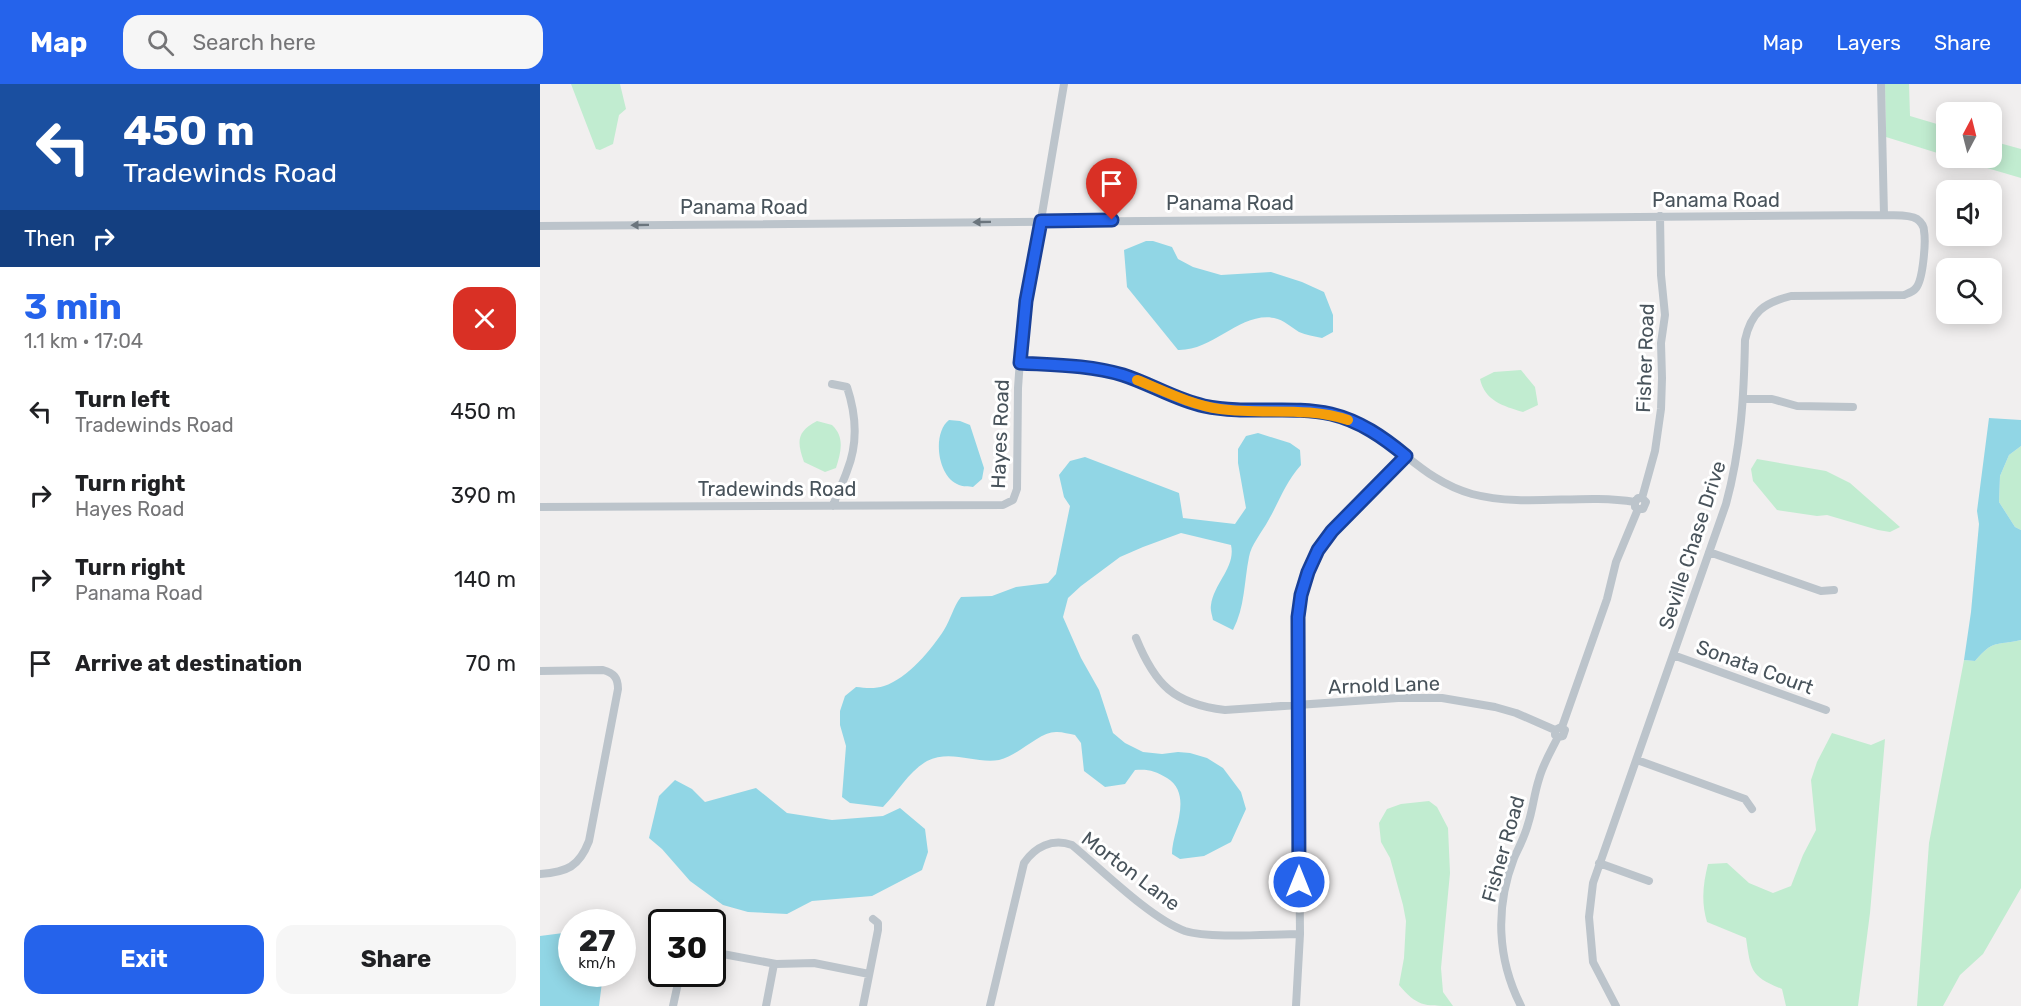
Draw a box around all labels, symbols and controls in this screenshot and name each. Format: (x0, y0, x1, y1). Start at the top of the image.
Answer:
search box (123, 15, 543, 69)
text: Map (30, 26, 87, 59)
icon: search (144, 26, 177, 59)
text: Search here (192, 29, 316, 56)
text: Map (1762, 30, 1803, 55)
text: Layers (1836, 30, 1901, 55)
text: Share (1934, 30, 1991, 55)
north arrow (1936, 102, 2002, 168)
map controls (1936, 102, 2002, 324)
text: 450 m (123, 106, 255, 156)
icon: left (24, 108, 102, 186)
text: Tradewinds Road (123, 157, 337, 189)
pin (1086, 158, 1137, 220)
icon: arrive (1095, 167, 1128, 200)
button: sound (1936, 180, 2002, 246)
street label: Panama Road (1652, 188, 1780, 212)
street label: Panama Road (1166, 191, 1294, 215)
street label: Panama Road (680, 195, 808, 219)
one-way arrow (973, 217, 992, 226)
one-way arrow (631, 220, 650, 230)
icon: right (87, 222, 120, 255)
text: Then (24, 225, 75, 252)
button: search (1936, 258, 2002, 324)
text: 3 min (24, 285, 122, 328)
button: close (453, 287, 516, 350)
street label: Fisher Road (1631, 303, 1659, 413)
text: 1.1 km · 17:04 (24, 329, 143, 353)
street label: Hayes Road (986, 379, 1014, 489)
text: Turn left (75, 386, 170, 413)
icon: left (24, 395, 57, 428)
text: 450 m (450, 398, 516, 425)
text: Tradewinds Road (75, 413, 234, 437)
street label: Seville Chase Drive (1653, 458, 1731, 632)
text: Turn right (75, 470, 185, 497)
street label: Tradewinds Road (698, 477, 856, 501)
icon: right (24, 479, 57, 512)
text: 390 m (451, 482, 516, 509)
text: Hayes Road (75, 497, 184, 521)
text: Turn right (75, 554, 185, 581)
icon: right (24, 563, 57, 596)
text: 140 m (454, 566, 516, 593)
text: Panama Road (75, 581, 203, 605)
street label: Sonata Court (1693, 635, 1817, 699)
icon: arrive (24, 647, 57, 680)
text: Arrive at destination (75, 650, 302, 677)
text: 70 m (466, 650, 516, 677)
street label: Arnold Lane (1328, 671, 1440, 699)
street label: Fisher Road (1476, 793, 1530, 905)
street label: Morton Lane (1077, 826, 1185, 916)
position arrow (1267, 850, 1331, 914)
speed limit sign: 30 (648, 909, 726, 987)
text: 27 (579, 923, 615, 959)
button: Exit (24, 925, 264, 994)
button: Share (276, 925, 516, 994)
text: km/h (578, 954, 616, 972)

